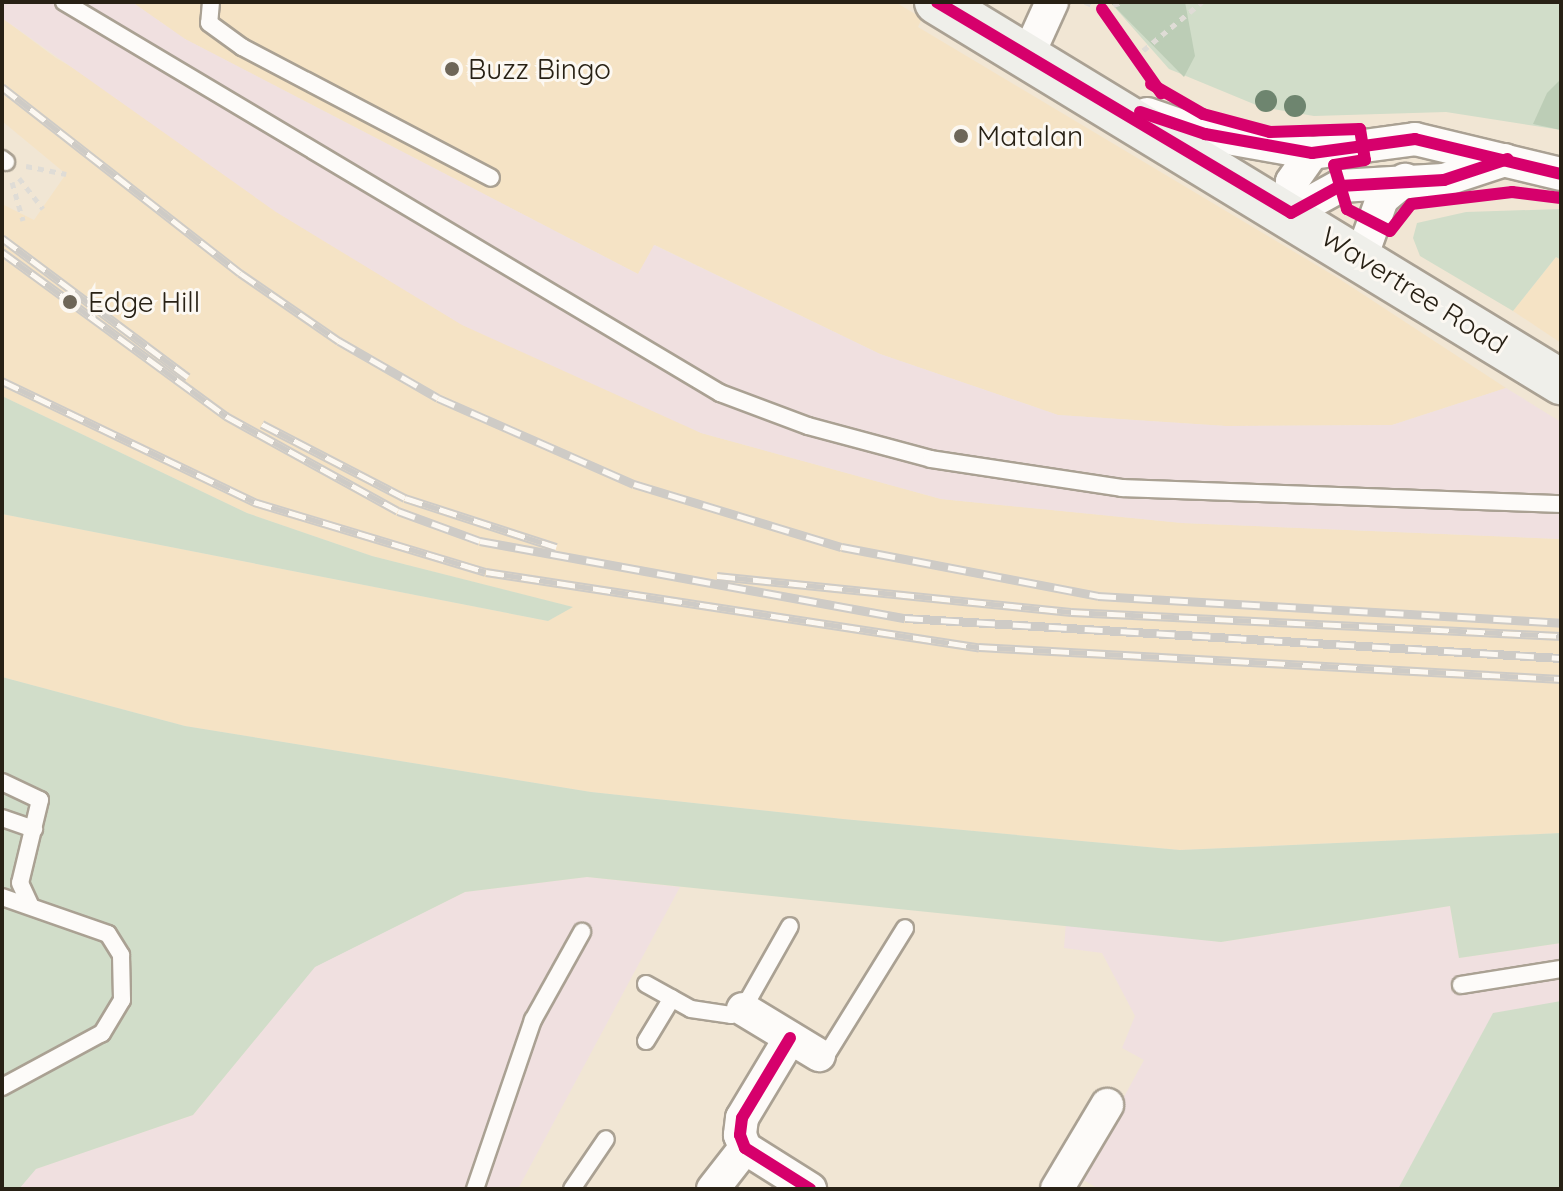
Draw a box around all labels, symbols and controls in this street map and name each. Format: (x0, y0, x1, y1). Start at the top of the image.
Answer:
place label: Buzz Bingo (468, 52, 611, 86)
marker: Buzz Bingo (443, 60, 461, 78)
place label: Matalan (977, 119, 1083, 153)
marker: Matalan (952, 127, 970, 145)
street label: Wavertree Road (1315, 219, 1513, 361)
place label: Edge Hill (88, 285, 200, 319)
marker: Edge Hill (59, 291, 81, 313)

